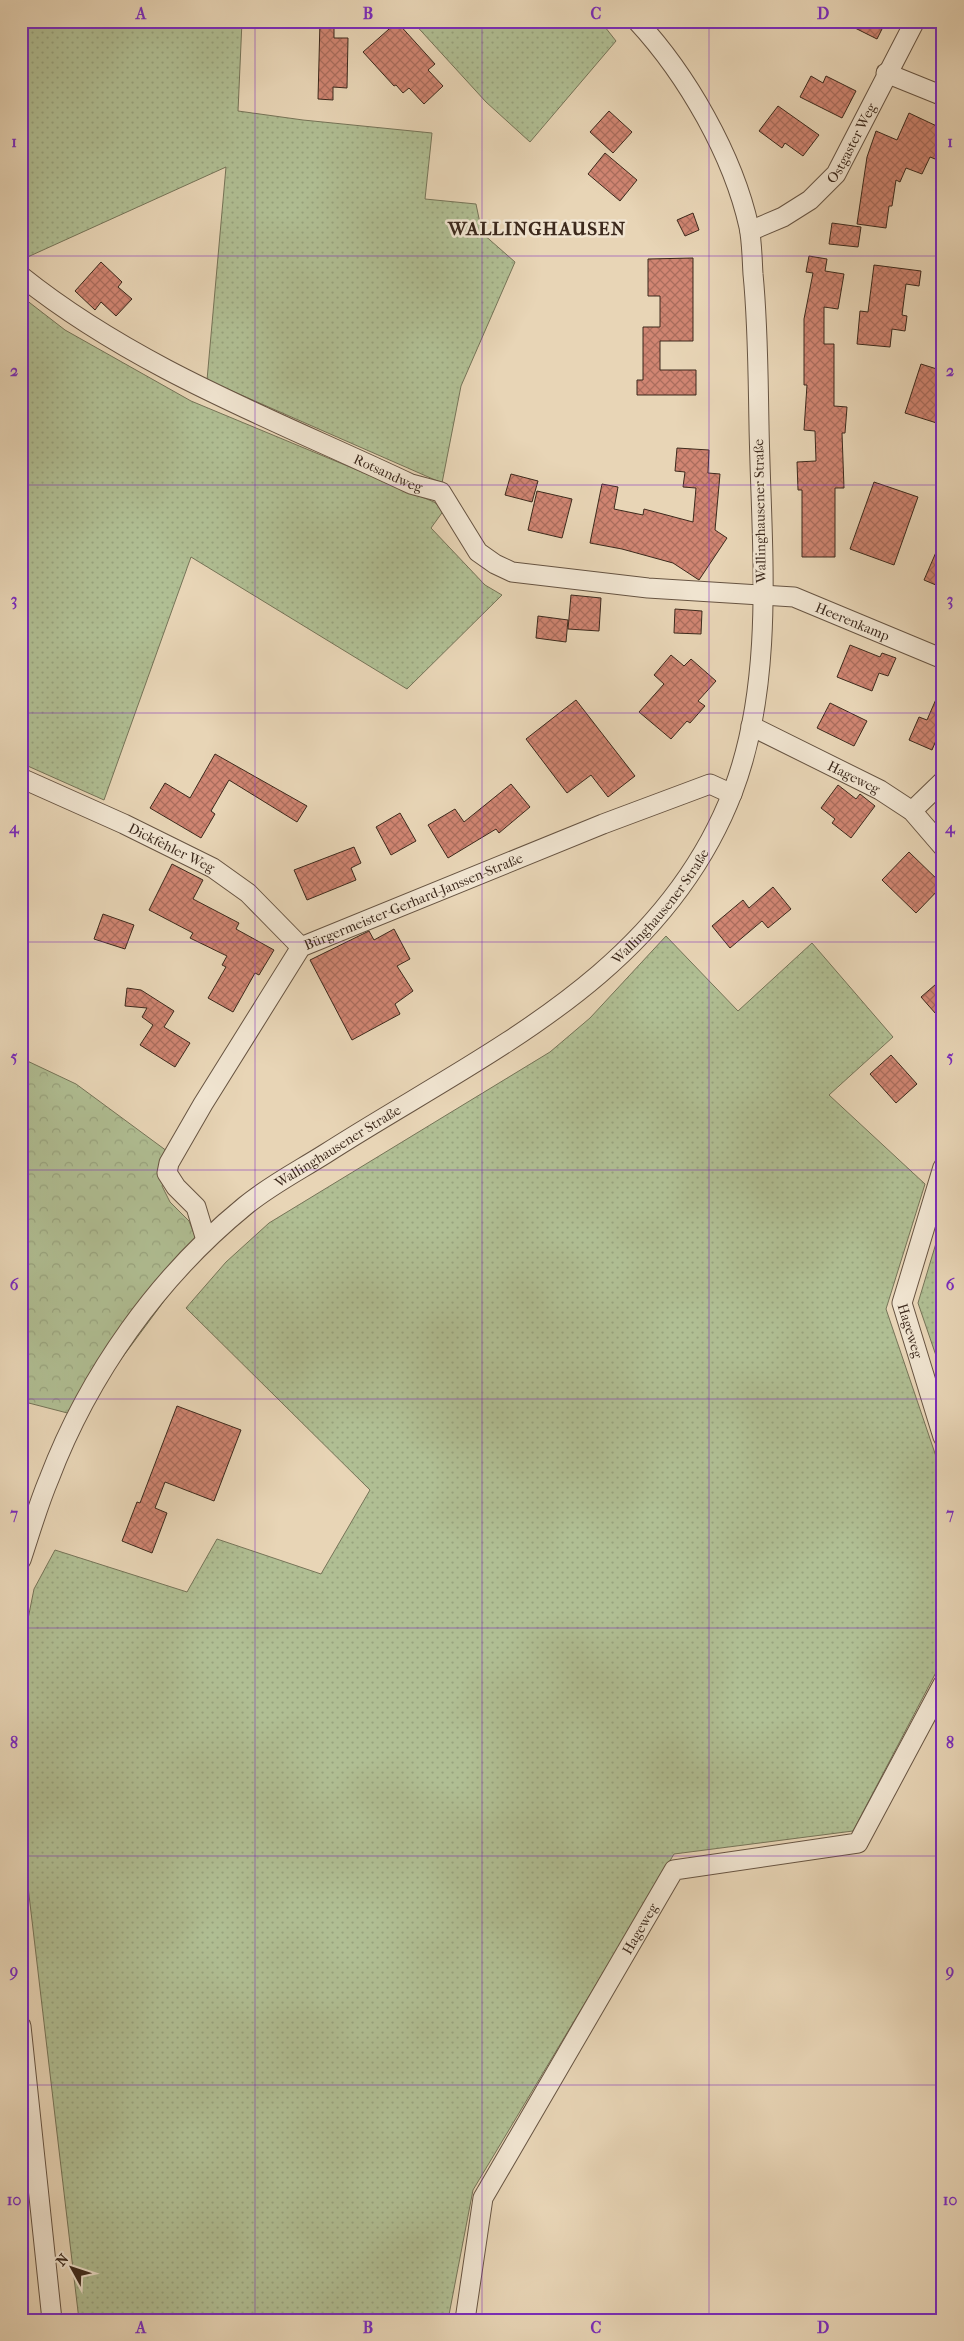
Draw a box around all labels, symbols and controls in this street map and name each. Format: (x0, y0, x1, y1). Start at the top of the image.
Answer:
text: A (135, 4, 147, 23)
text: B (363, 4, 373, 23)
text: C (591, 4, 602, 23)
text: D (817, 4, 829, 23)
street label: Ostgaster Weg (823, 100, 880, 187)
text: 1 (11, 132, 17, 151)
text: 1 (947, 132, 953, 151)
district label: WALLINGHAUSEN (447, 218, 626, 240)
text: 2 (10, 361, 18, 380)
text: 2 (946, 361, 954, 380)
street label: Wallinghausener Straße (750, 439, 770, 584)
street label: Rotsandweg (351, 450, 425, 495)
text: 3 (11, 590, 17, 610)
text: 3 (947, 590, 953, 610)
street label: Heerenkamp (813, 598, 893, 644)
street label: Hageweg (825, 757, 884, 797)
text: 4 (8, 818, 20, 838)
text: 4 (944, 818, 956, 838)
street label: Dickfehler Weg (126, 819, 218, 876)
street label: Wallinghausener Straße (607, 846, 712, 968)
street label: Bürgermeister-Gerhard-Janssen-Straße (301, 849, 525, 953)
text: 5 (11, 1047, 18, 1066)
text: 5 (947, 1047, 954, 1066)
street label: Wallinghausener Straße (271, 1101, 404, 1191)
text: 6 (10, 1275, 19, 1294)
text: 6 (946, 1275, 955, 1294)
street label: Hageweg (894, 1301, 927, 1361)
text: 7 (9, 1504, 18, 1523)
text: 7 (945, 1504, 954, 1523)
text: 8 (10, 1733, 18, 1752)
text: 8 (946, 1733, 954, 1752)
street label: Hageweg (618, 1900, 662, 1957)
text: 9 (9, 1961, 18, 1981)
text: 9 (945, 1961, 954, 1981)
text: 10 (7, 2190, 21, 2209)
text: 10 (943, 2190, 957, 2209)
north arrow (48, 2244, 98, 2294)
text: N (52, 2250, 73, 2269)
text: A (135, 2318, 147, 2337)
text: B (363, 2318, 373, 2337)
text: C (591, 2318, 602, 2337)
text: D (817, 2318, 829, 2337)

